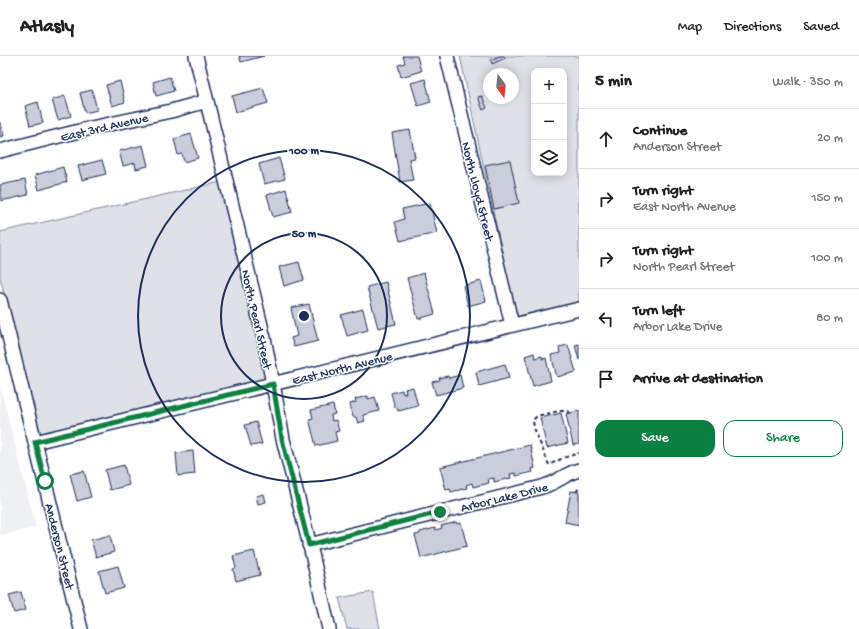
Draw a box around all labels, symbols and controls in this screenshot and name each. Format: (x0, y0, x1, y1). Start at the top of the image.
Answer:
text: Atlasly (20, 16, 74, 39)
text: Map (678, 19, 702, 36)
text: Directions (724, 19, 781, 36)
text: Saved (803, 19, 839, 36)
north arrow (483, 68, 519, 104)
map controls (531, 68, 567, 176)
button: + (531, 68, 567, 104)
text: 5 min (595, 72, 632, 92)
text: Walk · 350 m (773, 75, 843, 90)
button: − (531, 104, 567, 140)
street label: East 3rd Avenue (59, 111, 150, 146)
text: Continue (633, 122, 687, 140)
icon: ahead (595, 128, 617, 150)
text: 20 m (817, 131, 843, 146)
button: layers (531, 140, 567, 176)
text: Anderson Street (633, 140, 721, 155)
street label: North Lloyd Street (457, 141, 497, 244)
text: 100 m (288, 145, 319, 159)
text: Turn right (633, 182, 693, 200)
icon: right (595, 188, 617, 210)
text: 150 m (811, 191, 843, 206)
text: East North Avenue (633, 200, 736, 215)
text: 50 m (292, 228, 317, 242)
text: Turn right (633, 242, 693, 260)
icon: right (595, 248, 617, 270)
text: 100 m (811, 251, 843, 266)
text: North Pearl Street (633, 260, 735, 275)
street label: North Pearl Street (237, 268, 275, 372)
text: Turn left (633, 302, 684, 320)
icon: left (595, 308, 617, 330)
centre of rings (297, 309, 311, 323)
text: 80 m (816, 311, 843, 326)
text: Arbor Lake Drive (633, 320, 722, 335)
street label: East North Avenue (291, 350, 395, 389)
icon: arrive (595, 368, 617, 390)
text: Arrive at destination (633, 370, 763, 388)
button: Save (595, 420, 715, 457)
button: Share (723, 420, 843, 457)
route start (36, 472, 54, 490)
street label: Arbor Lake Drive (459, 480, 550, 517)
street label: Anderson Street (41, 502, 77, 593)
route end (431, 503, 449, 521)

